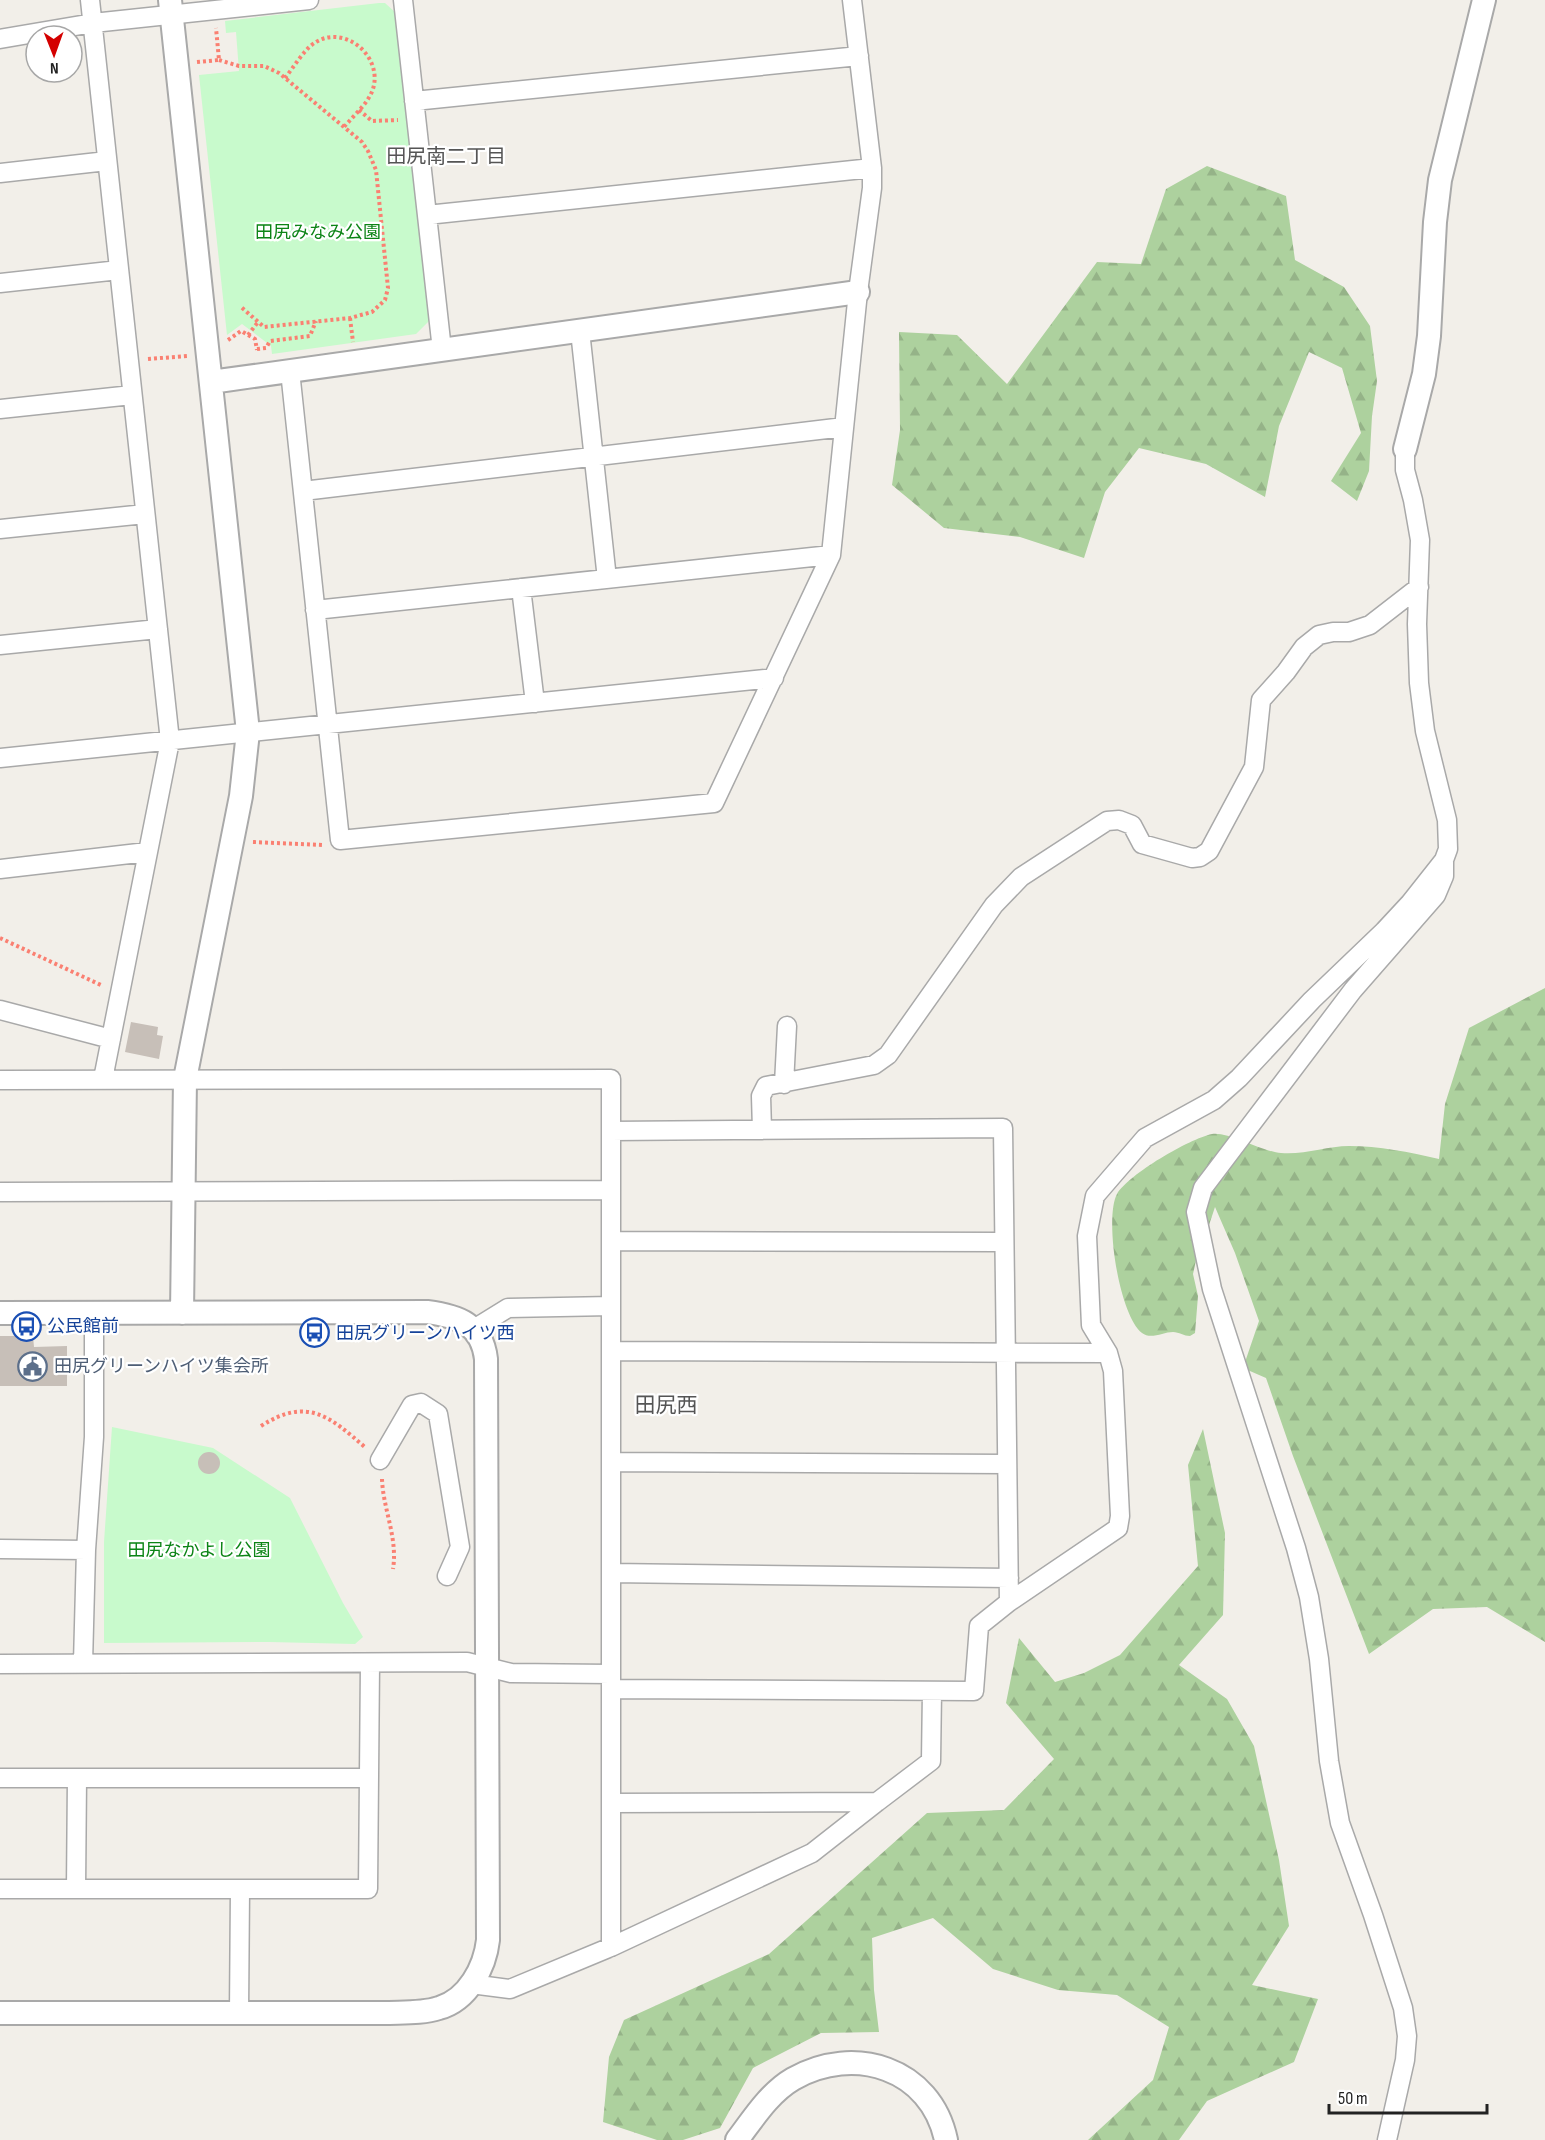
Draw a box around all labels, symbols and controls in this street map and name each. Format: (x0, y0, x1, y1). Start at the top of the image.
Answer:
north arrow (24, 24, 84, 84)
text: N (50, 58, 59, 77)
district label: 田尻南二丁目 (386, 145, 506, 169)
park label: 田尻みなみ公園 (255, 222, 381, 243)
bus stop icon: 公民館前 (10, 1310, 42, 1342)
place label: 公民館前 (47, 1316, 119, 1337)
bus stop icon: 田尻グリーンハイツ西 (299, 1317, 331, 1349)
place label: 田尻グリーンハイツ西 (336, 1323, 515, 1344)
public building icon: 田尻グリーンハイツ集会所 (17, 1350, 49, 1382)
place label: 田尻グリーンハイツ集会所 (54, 1356, 269, 1377)
district label: 田尻西 (635, 1393, 698, 1418)
park label: 田尻なかよし公園 (127, 1540, 271, 1561)
scale bar (1329, 2077, 1486, 2115)
text: 50 m (1338, 2088, 1368, 2109)

